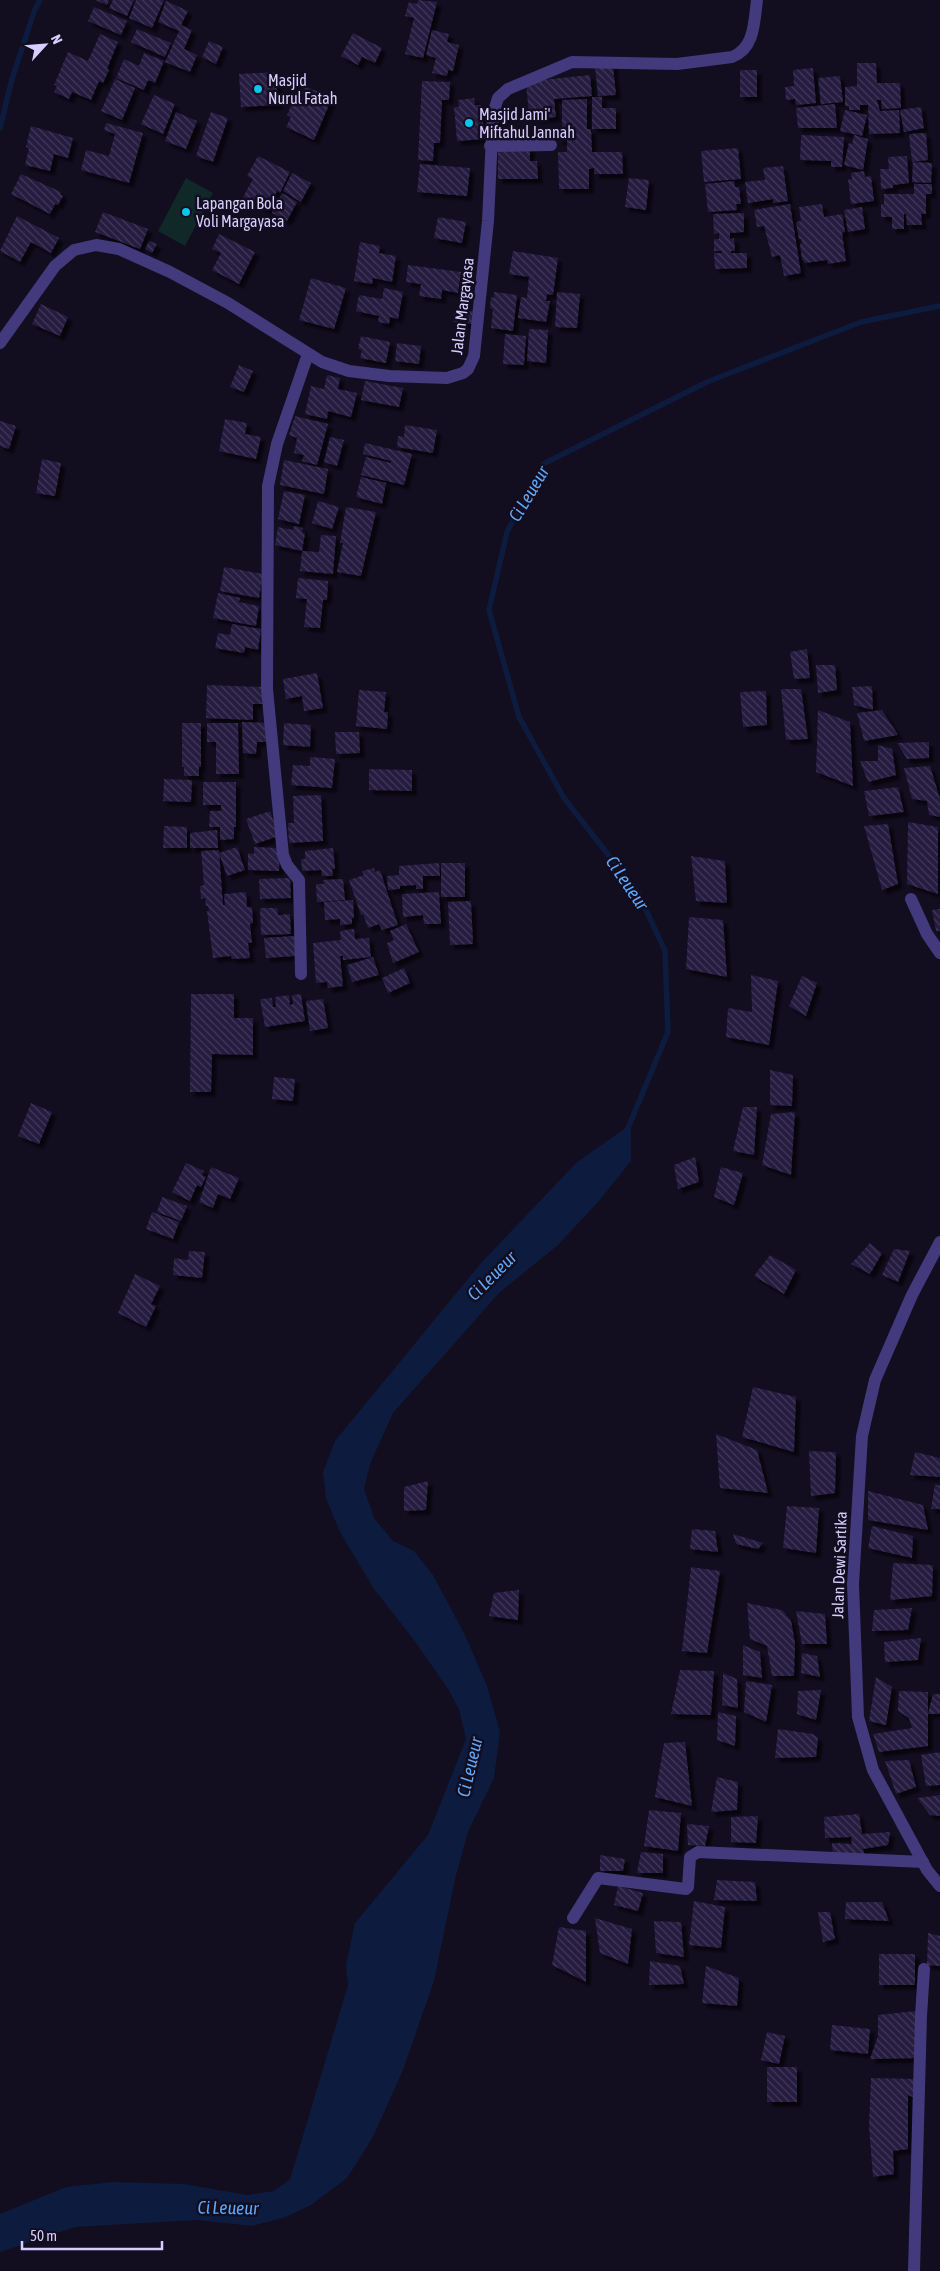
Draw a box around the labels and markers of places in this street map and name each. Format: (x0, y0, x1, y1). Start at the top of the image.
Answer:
place label: Masjid Nurul Fatah (268, 71, 337, 107)
marker: Masjid Nurul Fatah (252, 83, 264, 95)
place label: Masjid Jami' Miftahul Jannah (479, 105, 575, 141)
marker: Masjid Jami' Miftahul Jannah (463, 117, 475, 129)
place label: Lapangan Bola Voli Margayasa (196, 194, 284, 231)
marker: Lapangan Bola Voli Margayasa (180, 206, 192, 218)

